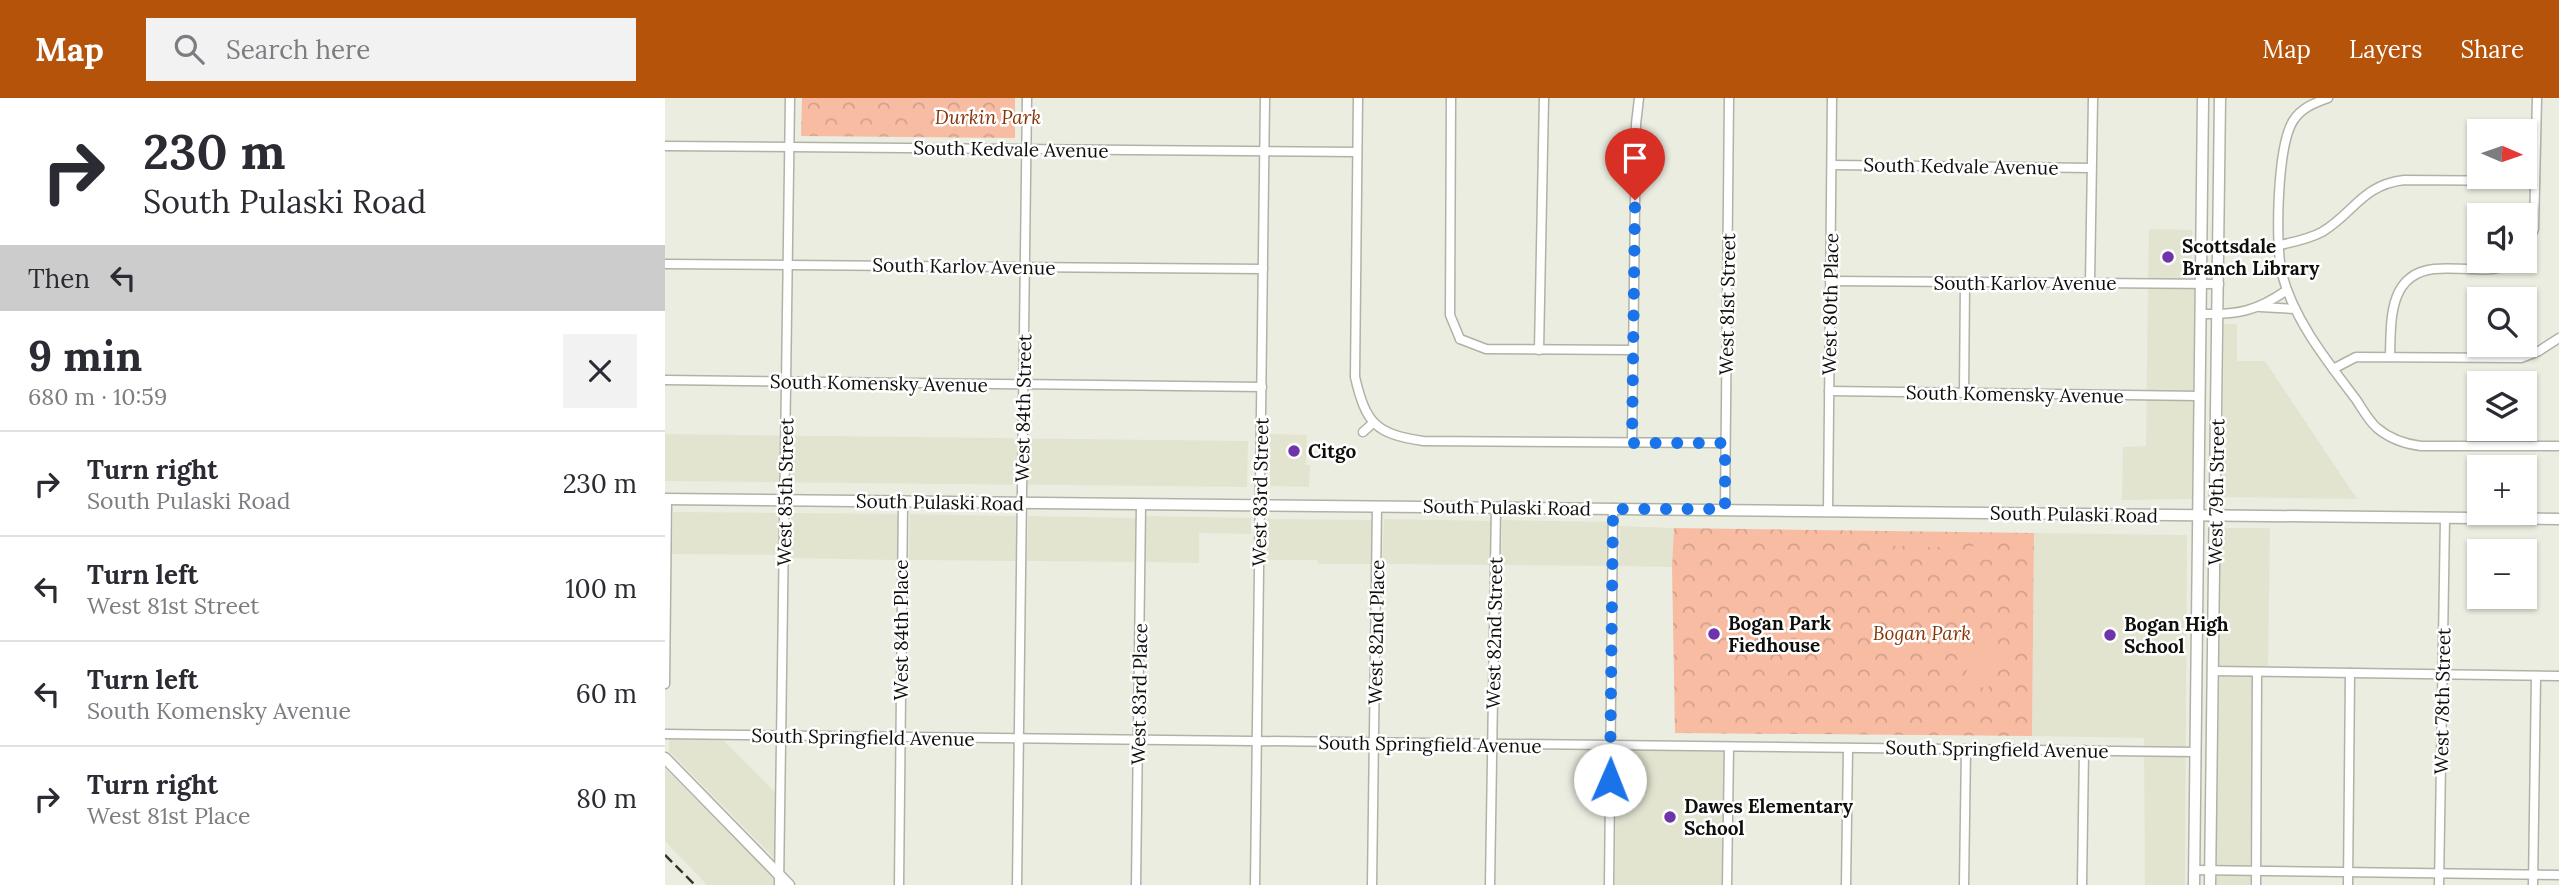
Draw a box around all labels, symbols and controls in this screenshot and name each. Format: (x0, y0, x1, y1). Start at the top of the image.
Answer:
search box (146, 18, 636, 81)
text: Map (35, 28, 104, 70)
icon: search (170, 30, 208, 68)
text: Search here (226, 33, 370, 66)
text: Map (2262, 34, 2311, 65)
text: Layers (2349, 34, 2422, 65)
text: Share (2460, 34, 2524, 65)
park label: Durkin Park (935, 105, 1041, 129)
north arrow (2467, 119, 2537, 189)
map controls (2467, 119, 2537, 609)
text: 230 m (143, 120, 286, 182)
icon: right (28, 126, 119, 217)
pin (1605, 128, 1665, 200)
street label: South Kedvale Avenue (913, 135, 1109, 163)
icon: arrive (1616, 139, 1654, 177)
street label: South Kedvale Avenue (1863, 152, 2059, 180)
text: South Pulaski Road (143, 181, 426, 222)
button: sound (2467, 203, 2537, 273)
street label: West 81st Street (1714, 232, 1740, 375)
street label: West 80th Place (1817, 233, 1843, 375)
place label: Scottsdale Branch Library (2182, 234, 2320, 280)
marker: Scottsdale Branch Library (2160, 249, 2176, 265)
street label: South Karlov Avenue (872, 252, 1056, 280)
icon: left (104, 259, 142, 297)
text: Then (28, 262, 90, 295)
street label: South Karlov Avenue (1933, 271, 2117, 295)
button: search (2467, 287, 2537, 357)
text: 9 min (28, 329, 142, 383)
street label: West 84th Street (1010, 333, 1036, 482)
button: close (563, 334, 637, 408)
street label: South Komensky Avenue (770, 369, 988, 397)
button: layers (2467, 371, 2537, 441)
street label: South Komensky Avenue (1906, 380, 2124, 408)
text: 680 m · 10:59 (28, 382, 167, 411)
street label: West 85th Street (772, 417, 798, 566)
street label: West 83rd Street (1247, 417, 1273, 567)
street label: West 79th Street (2203, 418, 2229, 566)
place label: Citgo (1308, 439, 1357, 463)
marker: Citgo (1286, 443, 1302, 459)
text: Turn right (87, 453, 218, 486)
button: + (2467, 455, 2537, 525)
icon: right (28, 465, 66, 503)
text: 230 m (563, 467, 637, 500)
text: South Pulaski Road (87, 486, 291, 515)
street label: South Pulaski Road (856, 489, 1024, 515)
street label: South Pulaski Road (1423, 494, 1591, 520)
street label: South Pulaski Road (1990, 501, 2158, 527)
button: − (2467, 539, 2537, 609)
street label: West 82nd Street (1481, 556, 1507, 709)
text: Turn left (87, 558, 198, 591)
street label: West 82nd Place (1363, 559, 1389, 705)
street label: West 84th Place (889, 560, 913, 701)
icon: left (28, 570, 66, 608)
text: 100 m (565, 572, 637, 605)
text: West 81st Street (87, 591, 259, 620)
place label: Bogan Park Fiedhouse (1728, 611, 1831, 657)
place label: Bogan High School (2124, 612, 2229, 658)
park label: Bogan Park (1873, 621, 1971, 645)
street label: West 83rd Place (1126, 623, 1152, 765)
marker: Bogan Park Fiedhouse (1706, 626, 1722, 642)
marker: Bogan High School (2102, 627, 2118, 643)
street label: West 78th Street (2429, 627, 2455, 775)
text: Turn left (87, 663, 198, 696)
icon: left (28, 675, 66, 713)
text: 60 m (576, 677, 637, 710)
text: South Komensky Avenue (87, 696, 351, 725)
street label: South Springfield Avenue (751, 723, 975, 751)
street label: South Springfield Avenue (1318, 730, 1542, 758)
street label: South Springfield Avenue (1885, 735, 2109, 763)
position arrow (1573, 743, 1647, 817)
text: Turn right (87, 768, 218, 801)
icon: right (28, 780, 66, 818)
text: 80 m (576, 782, 637, 815)
place label: Dawes Elementary School (1684, 794, 1854, 840)
text: West 81st Place (87, 801, 250, 830)
marker: Dawes Elementary School (1662, 809, 1678, 825)

